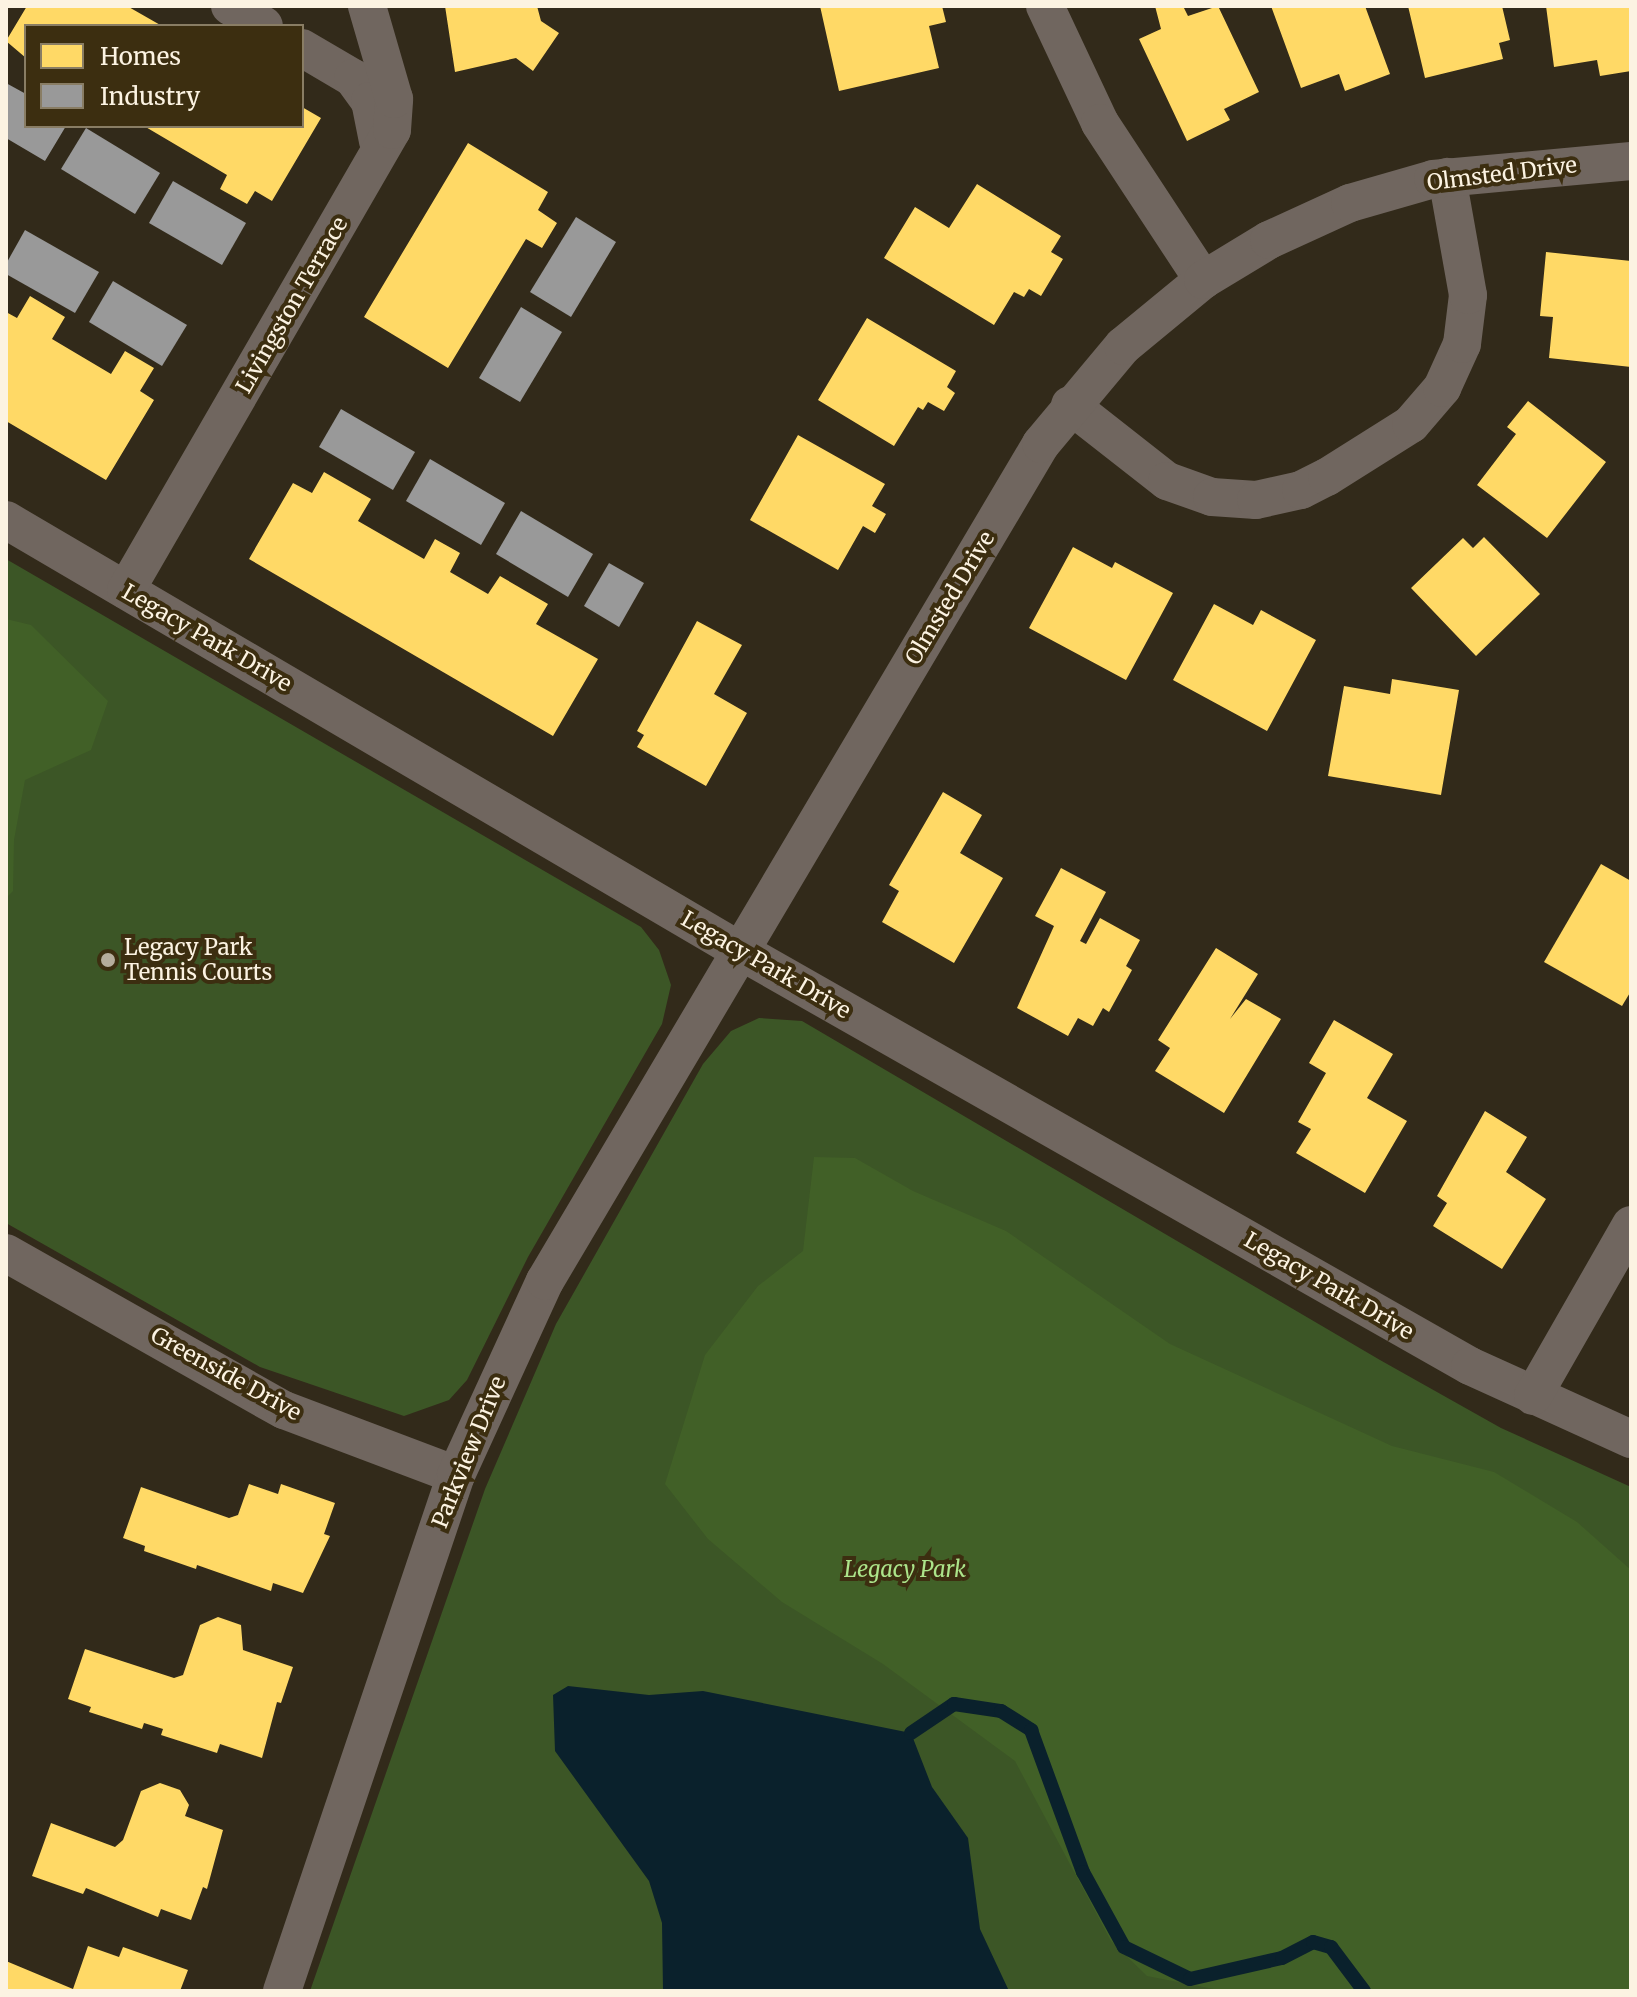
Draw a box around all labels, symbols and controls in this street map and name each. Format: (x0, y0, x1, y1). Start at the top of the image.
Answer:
legend (24, 24, 304, 128)
text: Homes (100, 41, 181, 72)
text: Industry (100, 81, 200, 112)
street label: Olmsted Drive (1426, 152, 1578, 196)
street label: Livingston Terrace (231, 212, 353, 398)
street label: Olmsted Drive (900, 527, 1000, 669)
street label: Legacy Park Drive (118, 579, 296, 697)
street label: Legacy Park Drive (677, 906, 855, 1024)
place label: Legacy Park Tennis Courts (124, 934, 272, 986)
marker: Legacy Park Tennis Courts (99, 951, 117, 969)
street label: Legacy Park Drive (1240, 1227, 1418, 1345)
street label: Greenside Drive (146, 1322, 306, 1426)
street label: Parkview Drive (427, 1372, 511, 1532)
park label: Legacy Park (844, 1557, 966, 1583)

